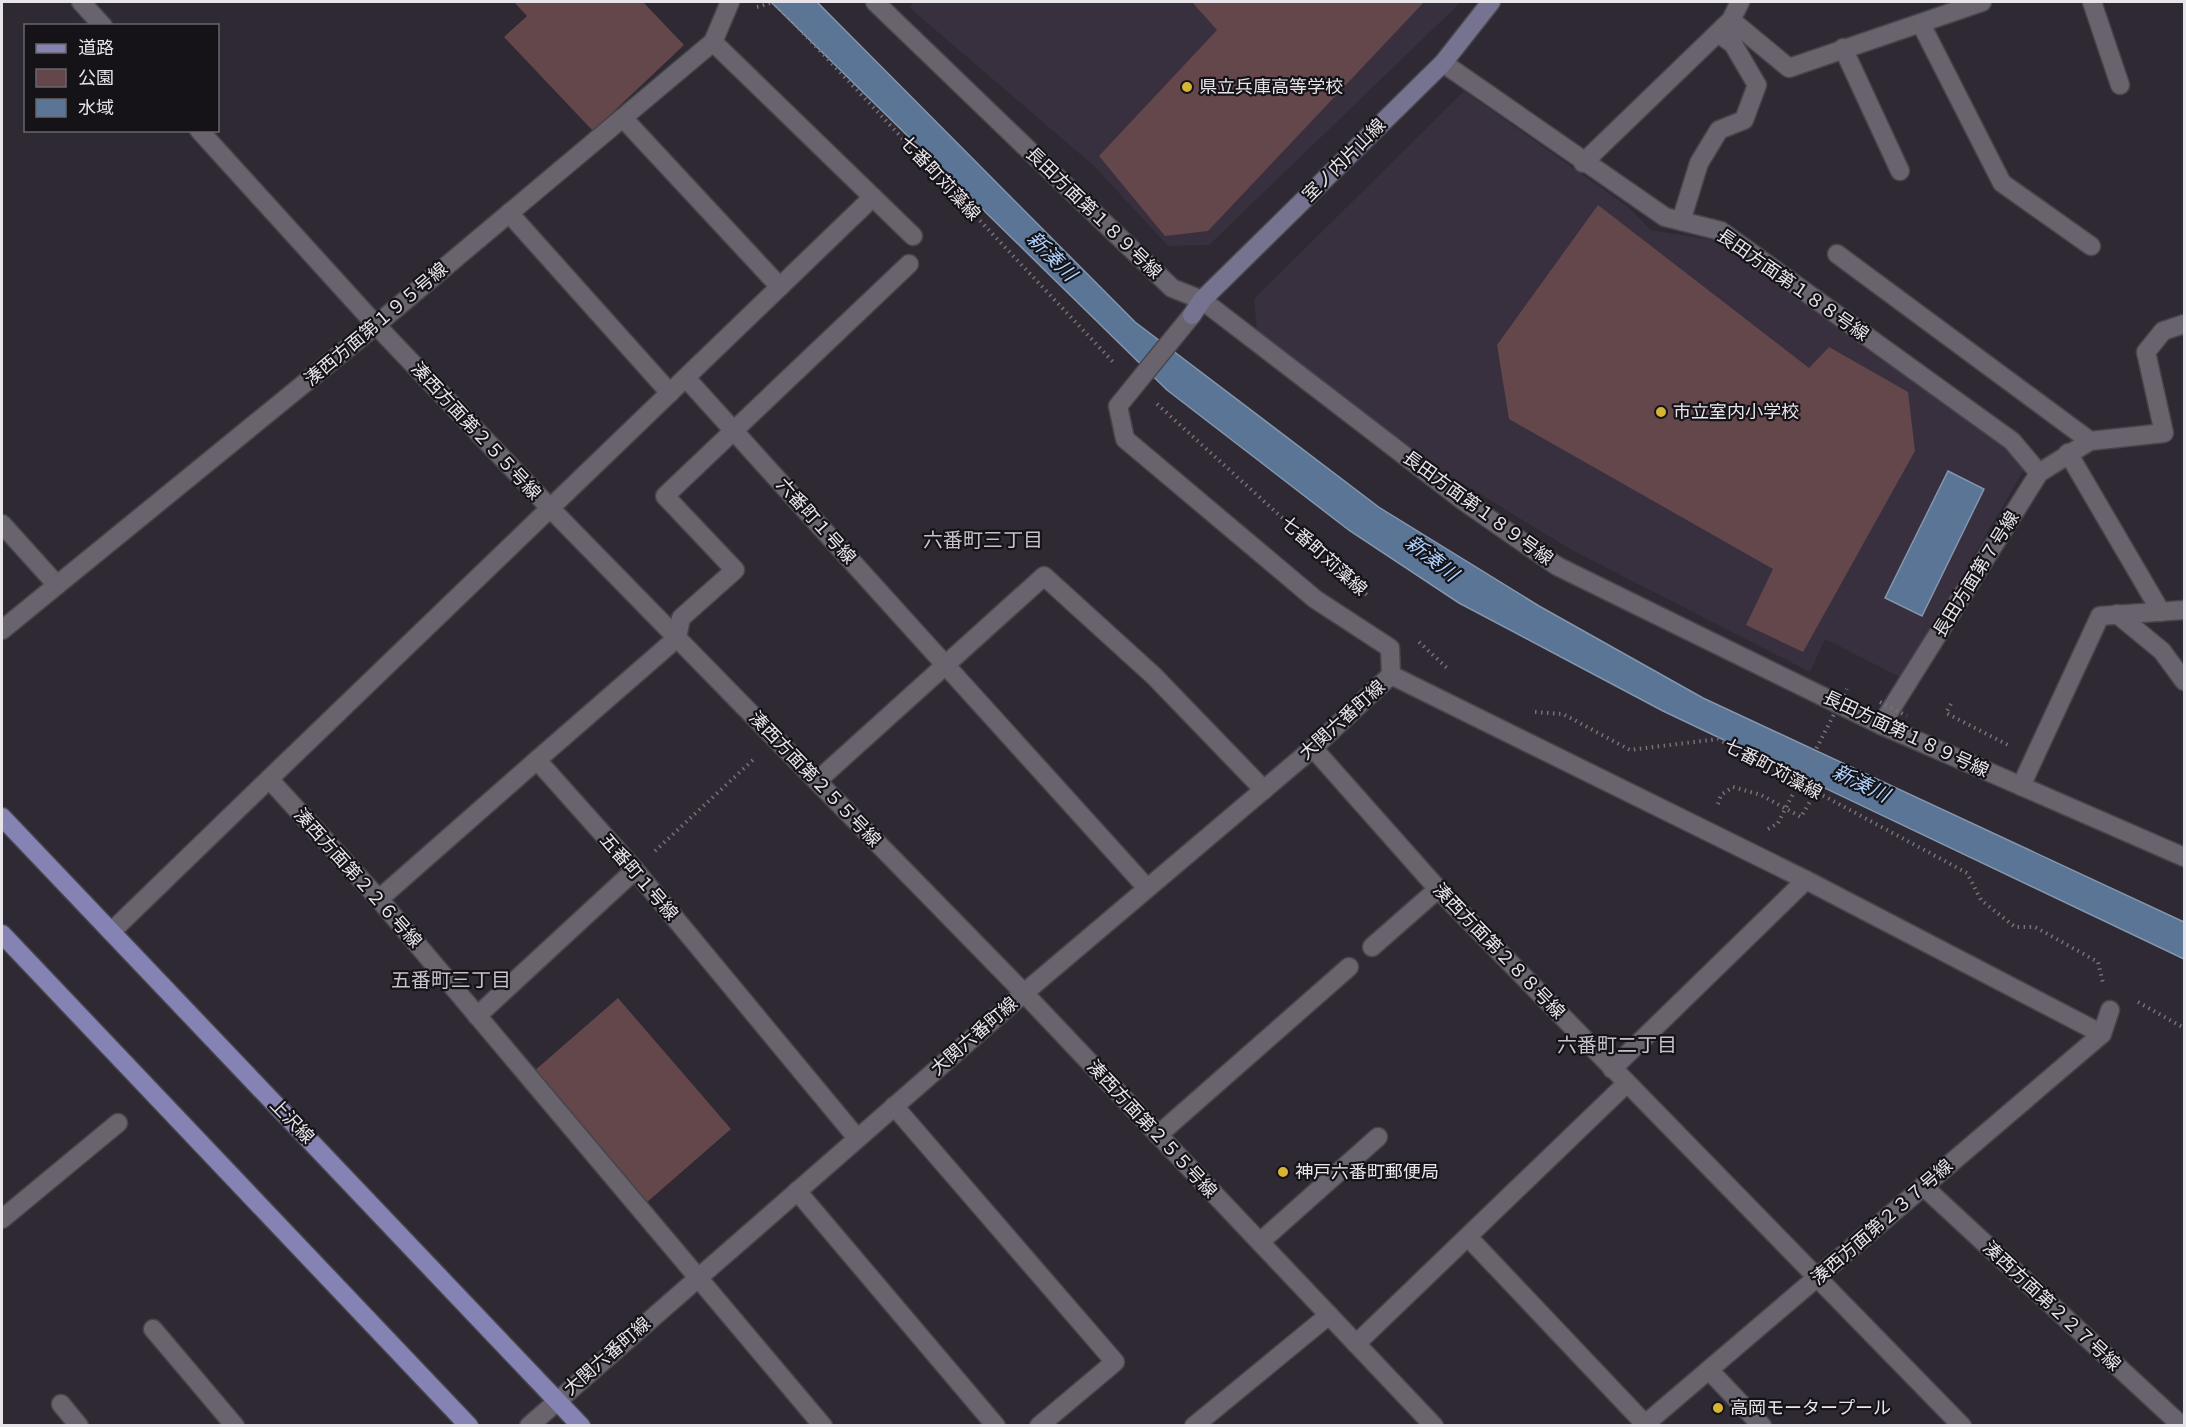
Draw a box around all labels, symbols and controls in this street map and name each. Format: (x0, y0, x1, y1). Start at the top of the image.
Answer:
legend (24, 24, 219, 132)
text: 道路 (78, 36, 114, 58)
text: 公園 (78, 66, 114, 88)
place label: 県立兵庫高等学校 (1199, 75, 1343, 97)
marker: 県立兵庫高等学校 (1180, 80, 1194, 94)
text: 水域 (78, 96, 114, 118)
street label: 室ノ内片山線 (1297, 113, 1389, 205)
street label: 七番町苅藻線 (896, 130, 986, 224)
street label: 長田方面第１８９号線 (1022, 142, 1167, 283)
street label: 長田方面第１８８号線 (1714, 224, 1874, 345)
water label: 新湊川 (1023, 226, 1084, 286)
street label: 湊西方面第１９５号線 (299, 257, 451, 390)
street label: 湊西方面第２５５号線 (407, 357, 546, 504)
place label: 市立室内小学校 (1673, 400, 1799, 422)
marker: 市立室内小学校 (1654, 405, 1668, 419)
street label: 長田方面第１８９号線 (1399, 445, 1558, 569)
street label: 六番町１号線 (772, 473, 861, 568)
street label: 長田方面第７号線 (1928, 507, 2023, 640)
street label: 七番町苅藻線 (1277, 511, 1372, 600)
district label: 六番町三丁目 (923, 527, 1043, 551)
water label: 新湊川 (1402, 529, 1465, 586)
street label: 大関六番町線 (1294, 675, 1389, 764)
street label: 長田方面第１８９号線 (1820, 685, 1993, 781)
street label: 湊西方面第２５５号線 (745, 706, 886, 851)
street label: 七番町苅藻線 (1721, 733, 1826, 803)
water label: 新湊川 (1829, 758, 1895, 807)
street label: 湊西方面第２２６号線 (290, 803, 427, 952)
street label: 五番町１号線 (596, 828, 683, 924)
street label: 湊西方面第２８８号線 (1429, 878, 1570, 1023)
district label: 五番町三丁目 (391, 967, 511, 991)
street label: 大関六番町線 (925, 992, 1021, 1079)
district label: 六番町二丁目 (1557, 1032, 1677, 1056)
street label: 湊西方面第２５５号線 (1083, 1055, 1222, 1202)
street label: 上沢線 (266, 1093, 319, 1147)
street label: 湊西方面第２３７号線 (1806, 1154, 1956, 1289)
place label: 神戸六番町郵便局 (1295, 1160, 1439, 1182)
marker: 神戸六番町郵便局 (1276, 1165, 1290, 1179)
street label: 湊西方面第２２７号線 (1979, 1236, 2126, 1375)
street label: 大関六番町線 (558, 1312, 654, 1399)
place label: 高岡モータープール (1730, 1396, 1891, 1418)
marker: 高岡モータープール (1711, 1401, 1725, 1415)

